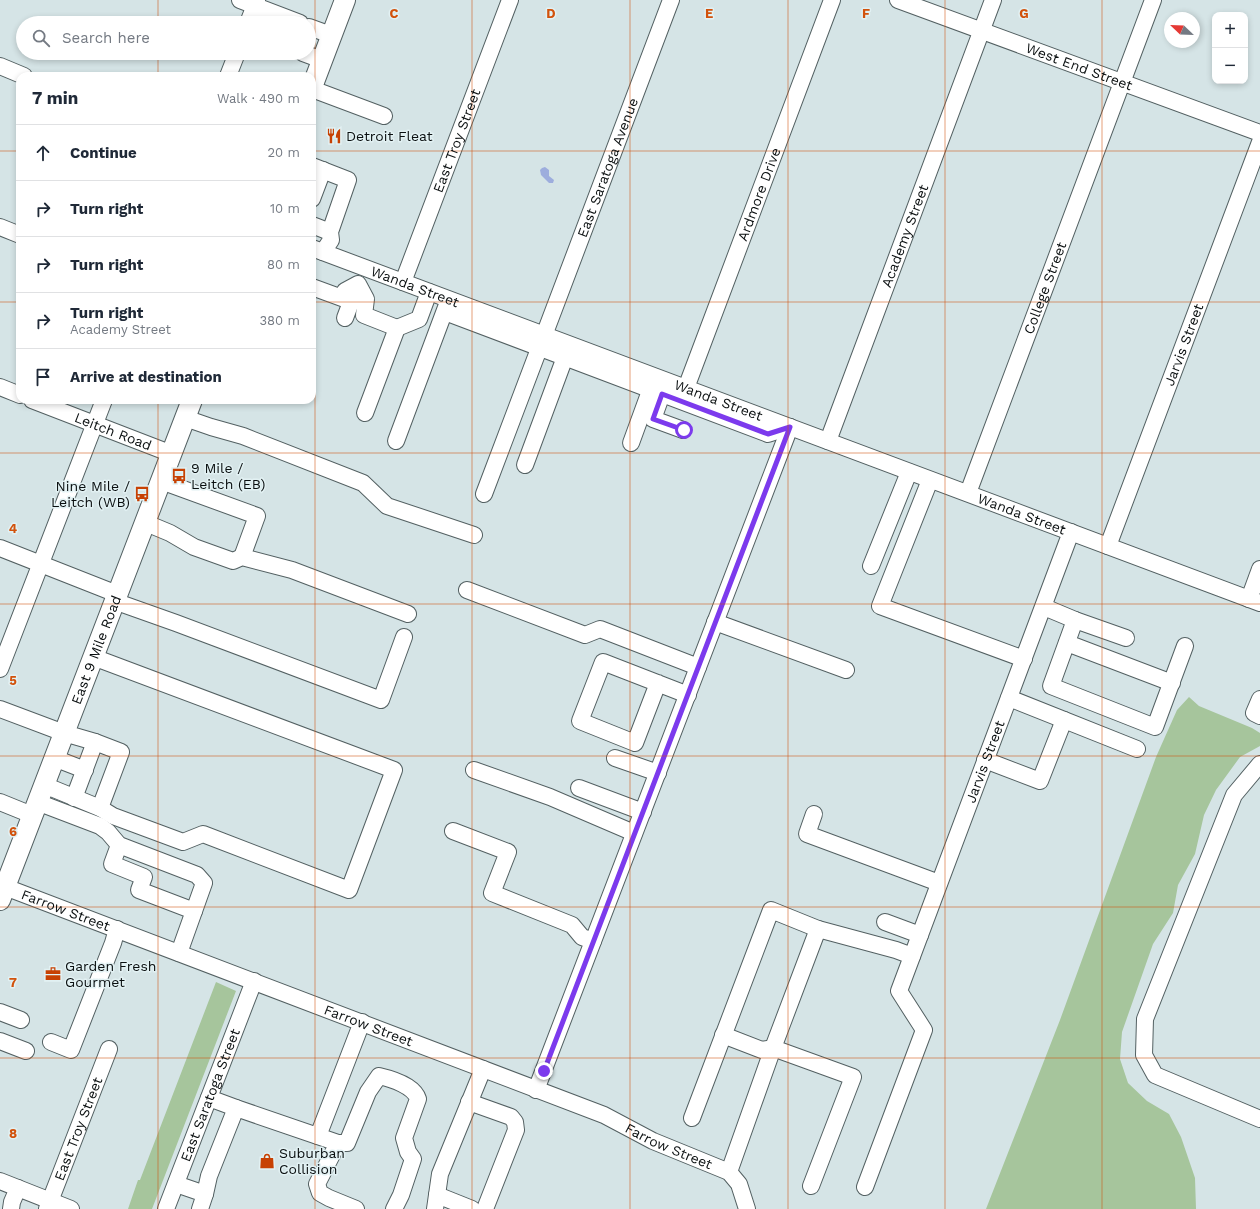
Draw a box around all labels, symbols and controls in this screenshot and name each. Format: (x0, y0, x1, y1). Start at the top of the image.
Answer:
text: C (390, 6, 399, 21)
text: D (546, 6, 556, 21)
text: E (705, 6, 713, 21)
text: F (862, 6, 870, 21)
text: G (1019, 6, 1029, 21)
north arrow (1164, 12, 1200, 48)
map controls (1212, 12, 1248, 84)
button: + (1212, 12, 1248, 48)
search box (16, 16, 316, 60)
icon: search (30, 27, 52, 49)
text: Search here (62, 29, 150, 47)
street label: West End Street (1024, 40, 1135, 94)
button: − (1212, 48, 1248, 84)
street label: East Troy Street (430, 87, 484, 195)
text: 7 min (32, 88, 78, 108)
text: Walk · 490 m (217, 91, 300, 106)
street label: East Saratoga Avenue (574, 96, 641, 240)
restaurant icon: Detroit Fleat (325, 127, 343, 145)
place label: Detroit Fleat (346, 128, 433, 144)
icon: ahead (32, 142, 54, 164)
text: Continue (70, 144, 137, 162)
text: 20 m (268, 145, 300, 160)
street label: Ardmore Drive (734, 145, 784, 243)
street label: Academy Street (878, 182, 931, 290)
icon: right (32, 198, 54, 220)
text: Turn right (70, 200, 143, 218)
text: 10 m (270, 201, 300, 216)
street label: College Street (1020, 240, 1070, 336)
icon: right (32, 254, 54, 276)
text: Turn right (70, 256, 143, 274)
text: 80 m (267, 257, 300, 272)
street label: Wanda Street (369, 263, 461, 310)
street label: Jarvis Street (1161, 301, 1207, 388)
text: Turn right (70, 304, 143, 322)
icon: right (32, 310, 54, 332)
text: 380 m (260, 313, 300, 328)
text: Academy Street (70, 322, 171, 337)
icon: arrive (32, 366, 54, 388)
text: Arrive at destination (70, 368, 222, 386)
street label: Wanda Street (672, 376, 765, 424)
street label: Leitch Road (72, 409, 154, 453)
route start (675, 421, 693, 439)
place label: 9 Mile / Leitch (EB) (191, 460, 265, 492)
bus stop icon: 9 Mile / Leitch (EB) (170, 467, 188, 485)
place label: Nine Mile / Leitch (WB) (51, 478, 130, 510)
bus stop icon: Nine Mile / Leitch (WB) (133, 485, 151, 503)
street label: Wanda Street (976, 490, 1068, 538)
text: 4 (9, 521, 18, 536)
street label: East 9 Mile Road (68, 593, 124, 707)
text: 5 (9, 673, 17, 688)
street label: Jarvis Street (962, 718, 1008, 805)
text: 6 (9, 824, 17, 839)
street label: Farrow Street (19, 886, 112, 934)
place label: Garden Fresh Gourmet (65, 958, 156, 990)
office icon: Garden Fresh Gourmet (44, 965, 62, 983)
text: 7 (9, 975, 17, 990)
street label: Farrow Street (322, 1001, 415, 1050)
street label: East Saratoga Street (177, 1026, 243, 1164)
route end (535, 1062, 553, 1080)
street label: East Troy Street (51, 1075, 105, 1183)
street label: Farrow Street (623, 1120, 715, 1172)
text: 8 (9, 1126, 17, 1141)
place label: Suburban Collision (279, 1145, 345, 1177)
shop icon: Suburban Collision (258, 1152, 276, 1170)

